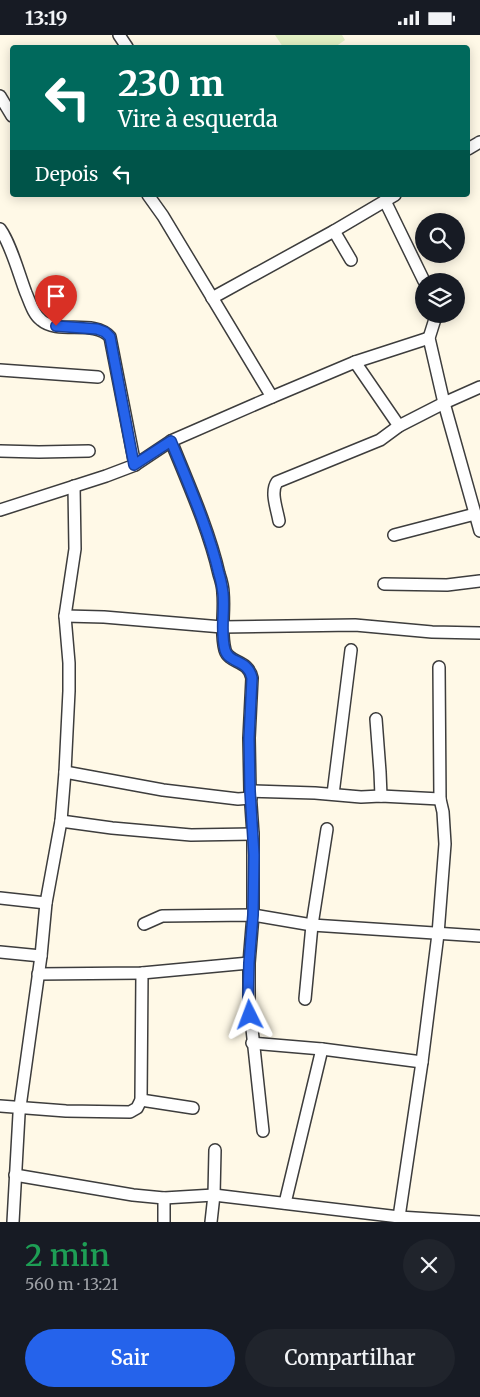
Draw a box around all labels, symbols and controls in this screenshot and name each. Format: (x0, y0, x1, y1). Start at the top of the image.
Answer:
text: 13:19 (25, 6, 68, 30)
text: 230 m (118, 62, 224, 106)
icon: left (35, 65, 100, 130)
text: Vire à esquerda (118, 105, 278, 133)
icon: left (108, 160, 136, 188)
text: Depois (35, 162, 98, 186)
map controls (415, 213, 465, 323)
button: search (415, 213, 465, 263)
button: layers (415, 273, 465, 323)
pin (35, 275, 77, 326)
icon: arrive (42, 282, 70, 310)
position arrow (223, 988, 275, 1040)
text: 2 min (25, 1236, 110, 1274)
button: close (403, 1239, 455, 1291)
text: 560 m · 13:21 (25, 1274, 118, 1294)
button: Sair (25, 1329, 235, 1387)
button: Compartilhar (245, 1329, 455, 1387)

